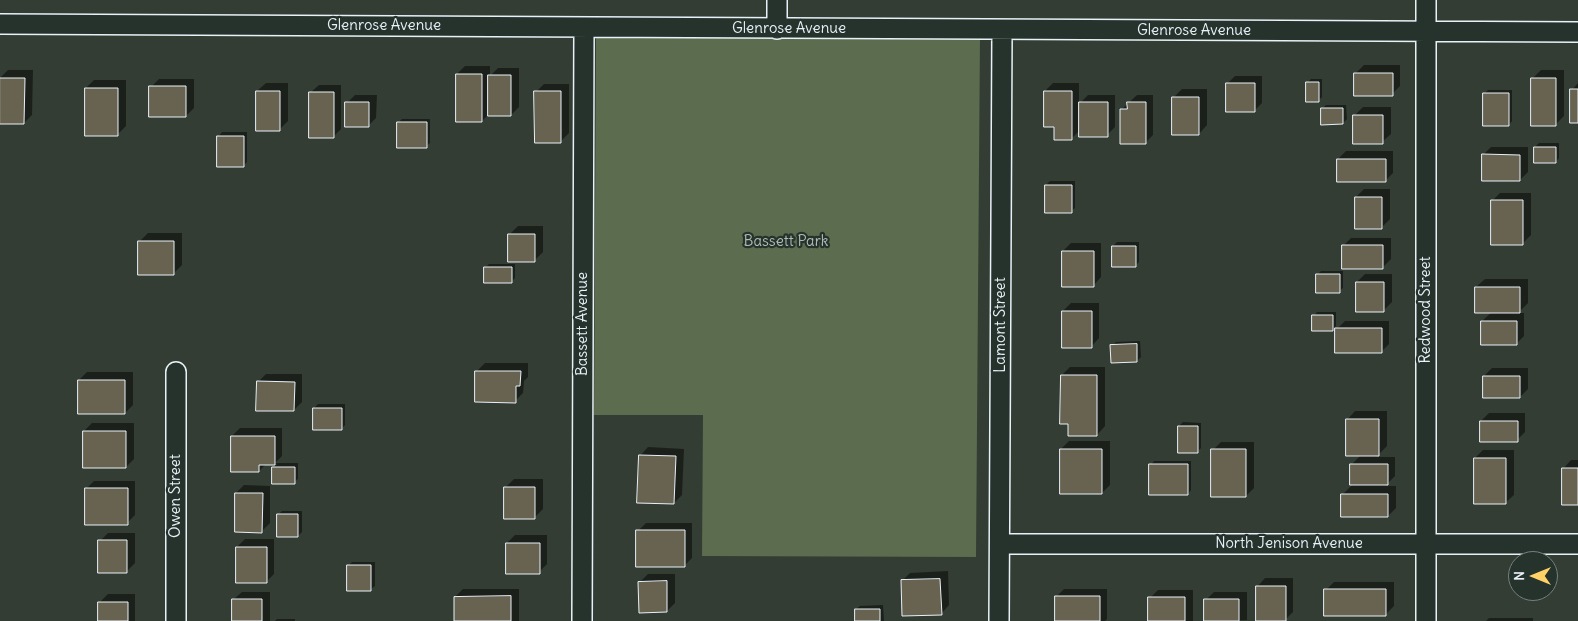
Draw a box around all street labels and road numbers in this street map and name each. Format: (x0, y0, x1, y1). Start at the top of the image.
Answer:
street label: Glenrose Avenue (327, 17, 441, 35)
street label: Glenrose Avenue (732, 20, 846, 38)
street label: Glenrose Avenue (1137, 22, 1251, 40)
street label: Redwood Street (1417, 256, 1435, 364)
street label: Bassett Avenue (574, 272, 592, 376)
street label: Lamont Street (992, 277, 1010, 373)
street label: Owen Street (167, 454, 185, 538)
street label: North Jenison Avenue (1215, 535, 1363, 553)

